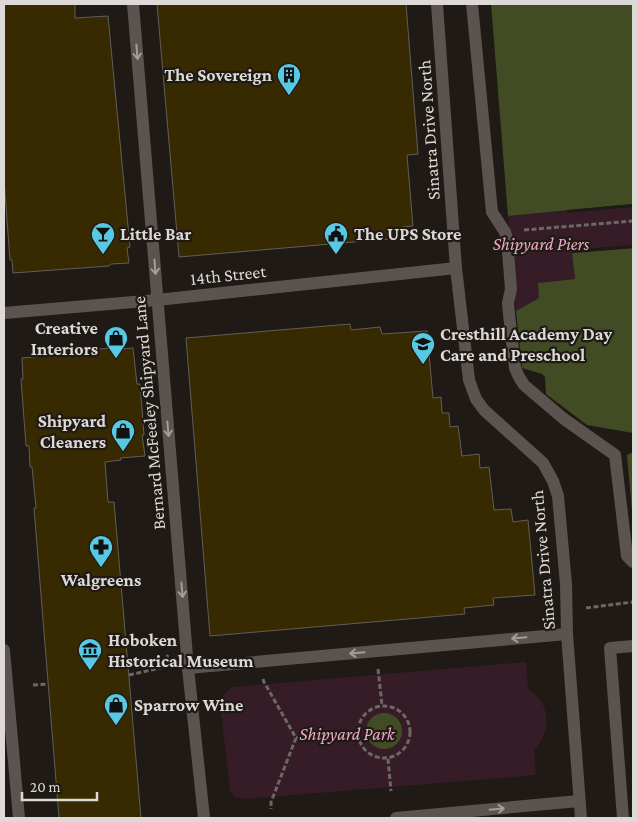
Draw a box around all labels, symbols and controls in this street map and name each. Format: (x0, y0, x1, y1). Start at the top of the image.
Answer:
one-way arrow (132, 44, 142, 60)
street label: Sinatra Drive North (414, 59, 444, 201)
building icon: The Sovereign (276, 62, 302, 96)
place label: The Sovereign (164, 65, 273, 85)
bar icon: Little Bar (90, 221, 116, 255)
public building icon: The UPS Store (323, 221, 349, 255)
place label: Little Bar (120, 224, 192, 244)
place label: The UPS Store (354, 224, 461, 244)
park label: Shipyard Piers (493, 234, 590, 254)
one-way arrow (150, 258, 159, 274)
street label: 14th Street (189, 261, 268, 289)
street label: Bernard McFeeley Shipyard Lane (129, 295, 169, 531)
place label: Creative Interiors (31, 318, 98, 359)
place label: Cresthill Academy Day Care and Preschool (440, 324, 613, 365)
shop icon: Creative Interiors (103, 325, 129, 359)
school or university icon: Cresthill Academy Day Care and Preschool (410, 331, 436, 365)
place label: Shipyard Cleaners (38, 411, 106, 452)
shop icon: Shipyard Cleaners (110, 418, 136, 452)
one-way arrow (163, 420, 173, 436)
street label: Sinatra Drive North (527, 489, 559, 631)
pharmacy icon: Walgreens (88, 534, 114, 568)
place label: Walgreens (60, 570, 141, 590)
one-way arrow (177, 582, 186, 598)
place label: Hoboken Historical Museum (108, 630, 254, 671)
one-way arrow (511, 633, 527, 643)
museum icon: Hoboken Historical Museum (77, 637, 103, 671)
one-way arrow (349, 648, 365, 658)
shop icon: Sparrow Wine (103, 692, 129, 726)
place label: Sparrow Wine (134, 695, 243, 715)
park label: Shipyard Park (299, 724, 396, 744)
scale bar (22, 770, 98, 802)
text: 20 m (30, 779, 61, 795)
one-way arrow (489, 804, 505, 813)

